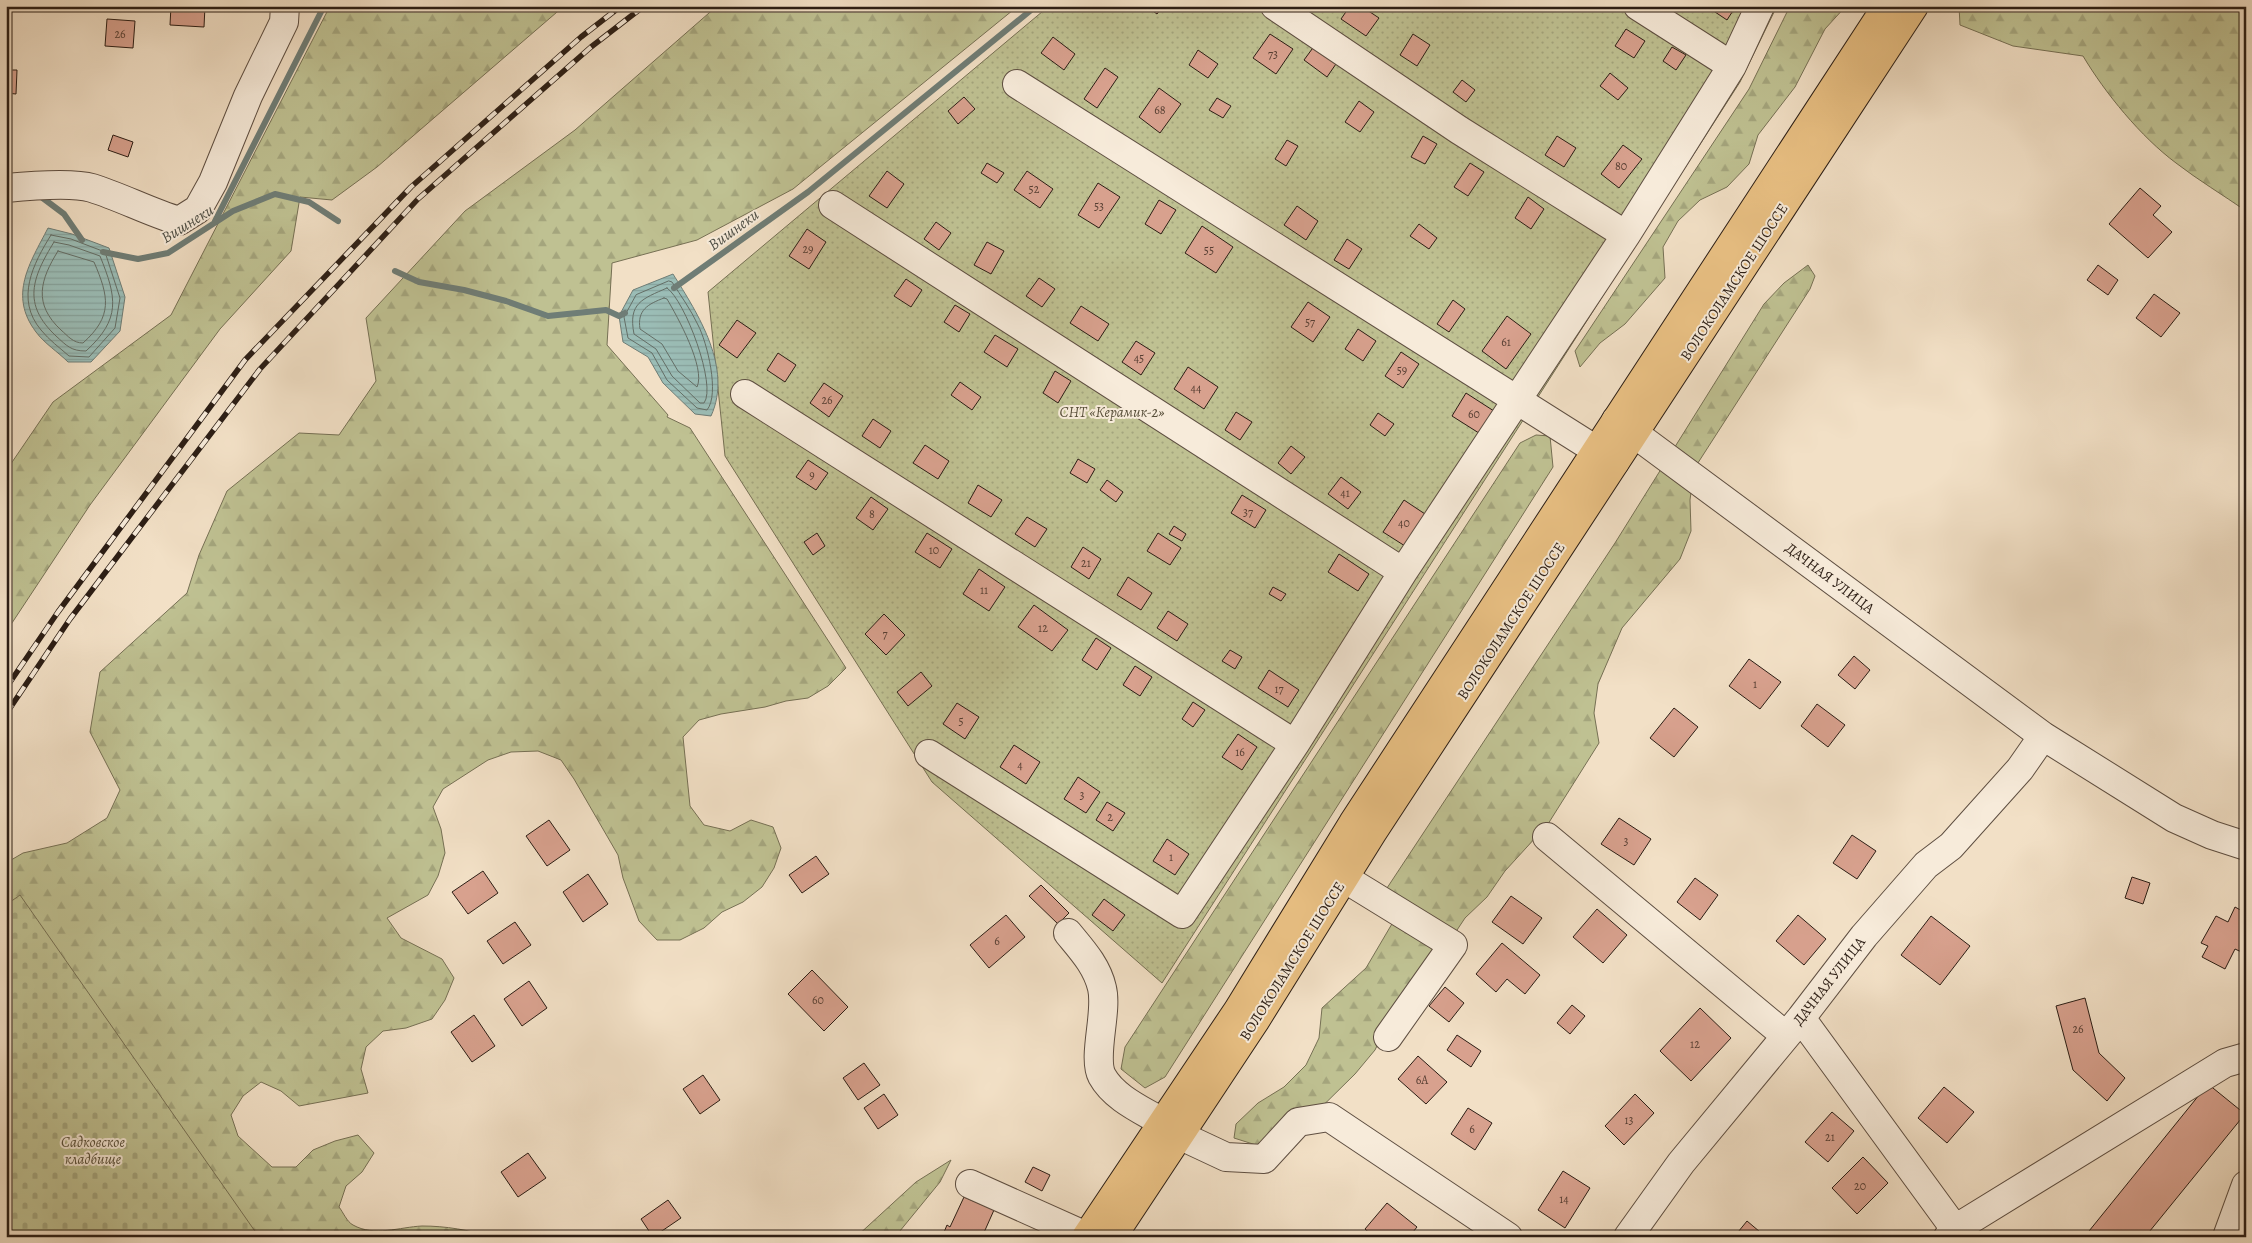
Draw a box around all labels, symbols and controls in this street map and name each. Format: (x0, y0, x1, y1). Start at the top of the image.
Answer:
house number: 26 (114, 26, 126, 42)
house number: 73 (1268, 46, 1278, 62)
house number: 68 (1154, 102, 1166, 118)
house number: 80 (1615, 158, 1627, 174)
house number: 52 (1029, 181, 1040, 197)
house number: 53 (1094, 198, 1104, 214)
water label: Вишнеки (157, 199, 218, 249)
street label: ВОЛОКОЛАМСКОЕ ШОССЕ (1676, 199, 1792, 365)
water label: Вишнеки (704, 204, 764, 256)
house number: 29 (802, 241, 814, 257)
house number: 55 (1204, 242, 1214, 258)
house number: 57 (1305, 314, 1316, 330)
house number: 61 (1501, 334, 1511, 350)
house number: 45 (1134, 350, 1144, 366)
house number: 59 (1397, 362, 1407, 378)
house number: 44 (1191, 380, 1202, 396)
house number: 26 (821, 392, 833, 408)
park label: СНТ «Керамик-2» (1060, 402, 1165, 422)
house number: 60 (1468, 406, 1480, 422)
house number: 9 (809, 467, 815, 483)
house number: 41 (1340, 485, 1350, 501)
house number: 37 (1243, 504, 1254, 520)
house number: 8 (869, 506, 875, 522)
house number: 40 (1398, 515, 1410, 531)
street label: ВОЛОКОЛАМСКОЕ ШОССЕ (1453, 538, 1569, 704)
street label: ДАЧНАЯ УЛИЦА (1781, 538, 1879, 618)
house number: 10 (929, 542, 939, 558)
house number: 21 (1081, 555, 1091, 571)
house number: 11 (980, 582, 988, 598)
house number: 12 (1038, 620, 1048, 636)
house number: 7 (882, 626, 888, 642)
house number: 1 (1753, 676, 1757, 692)
house number: 17 (1274, 681, 1285, 697)
house number: 5 (958, 713, 964, 729)
house number: 16 (1235, 744, 1245, 760)
house number: 4 (1017, 757, 1023, 773)
house number: 3 (1080, 787, 1085, 803)
house number: 2 (1107, 809, 1113, 825)
house number: 3 (1624, 833, 1629, 849)
house number: 1 (1169, 849, 1173, 865)
street label: ВОЛОКОЛАМСКОЕ ШОССЕ (1235, 878, 1349, 1044)
house number: 6 (994, 933, 1000, 949)
street label: ДАЧНАЯ УЛИЦА (1788, 933, 1870, 1029)
house number: 60 (812, 992, 824, 1008)
house number: 26 (2072, 1021, 2084, 1037)
house number: 12 (1690, 1036, 1700, 1052)
house number: 6А (1416, 1072, 1429, 1088)
house number: 13 (1624, 1112, 1634, 1128)
house number: 6 (1469, 1121, 1475, 1137)
house number: 21 (1825, 1129, 1835, 1145)
park label: Садковское кладбище (61, 1132, 125, 1169)
house number: 20 (1854, 1178, 1866, 1194)
house number: 14 (1559, 1191, 1569, 1207)

